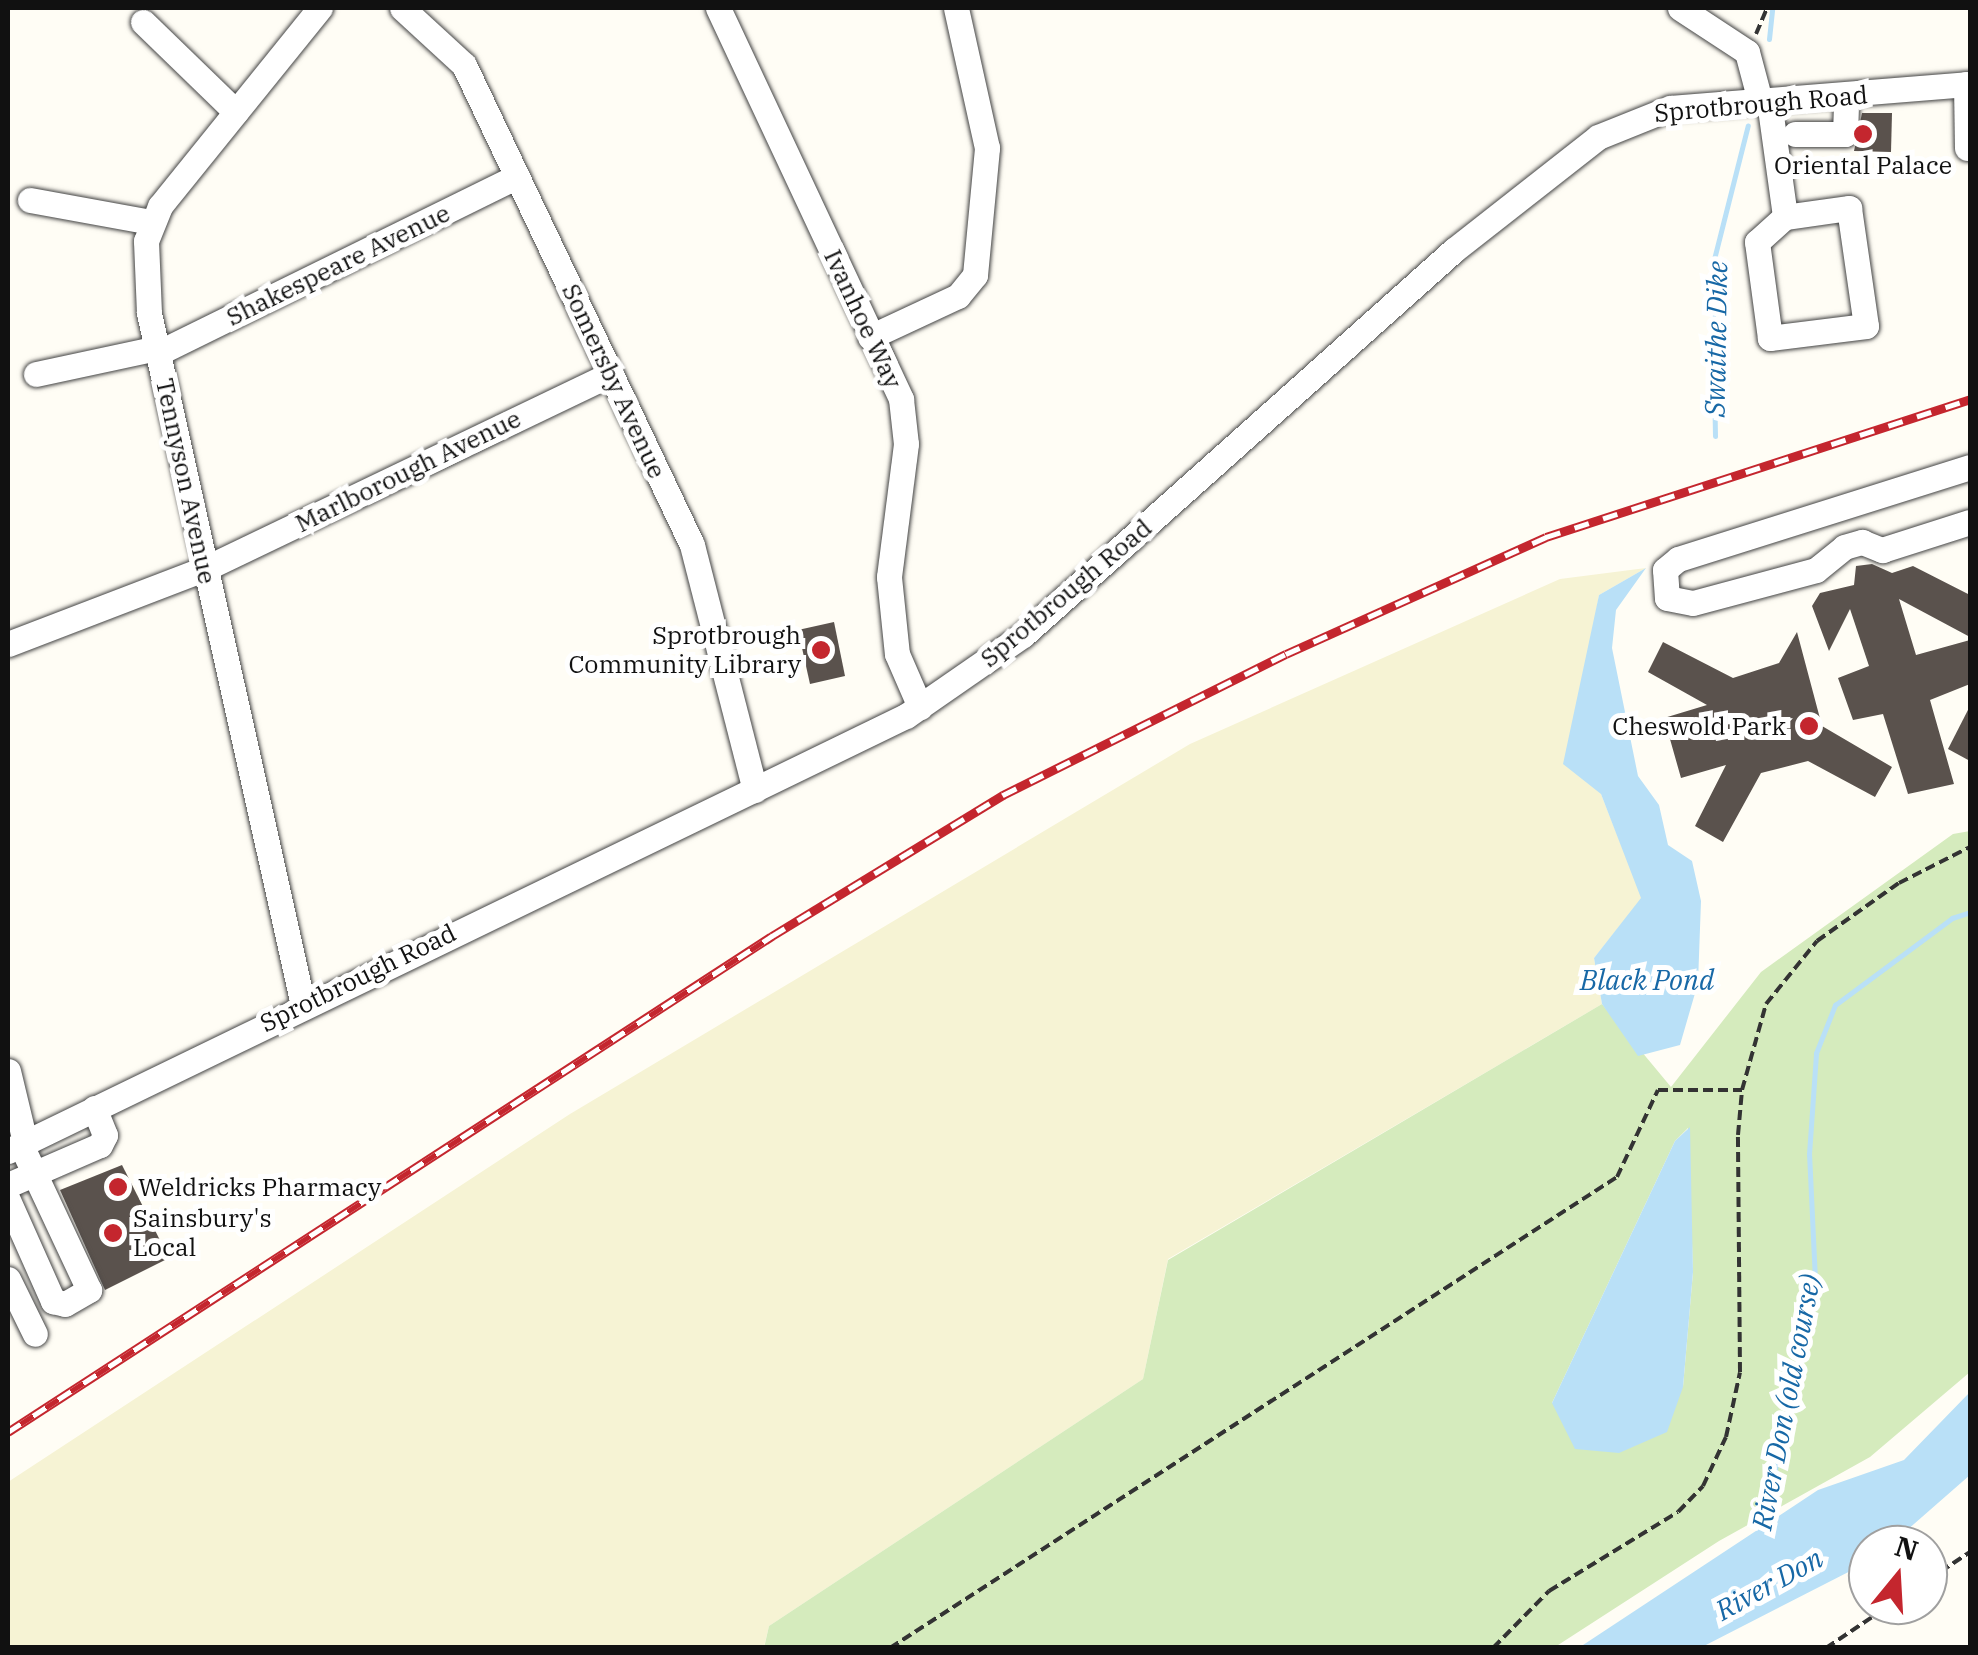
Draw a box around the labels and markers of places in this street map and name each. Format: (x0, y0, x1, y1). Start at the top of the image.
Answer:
marker: Oriental Palace (1852, 123, 1874, 145)
place label: Oriental Palace (1774, 150, 1952, 180)
place label: Sprotbrough Community Library (568, 621, 801, 680)
marker: Sprotbrough Community Library (810, 639, 832, 661)
place label: Cheswold Park (1612, 711, 1786, 741)
marker: Cheswold Park (1796, 713, 1822, 739)
place label: Weldricks Pharmacy (138, 1172, 381, 1202)
marker: Weldricks Pharmacy (107, 1176, 129, 1198)
place label: Sainsbury's Local (133, 1204, 272, 1263)
marker: Sainsbury's Local (102, 1222, 124, 1244)

